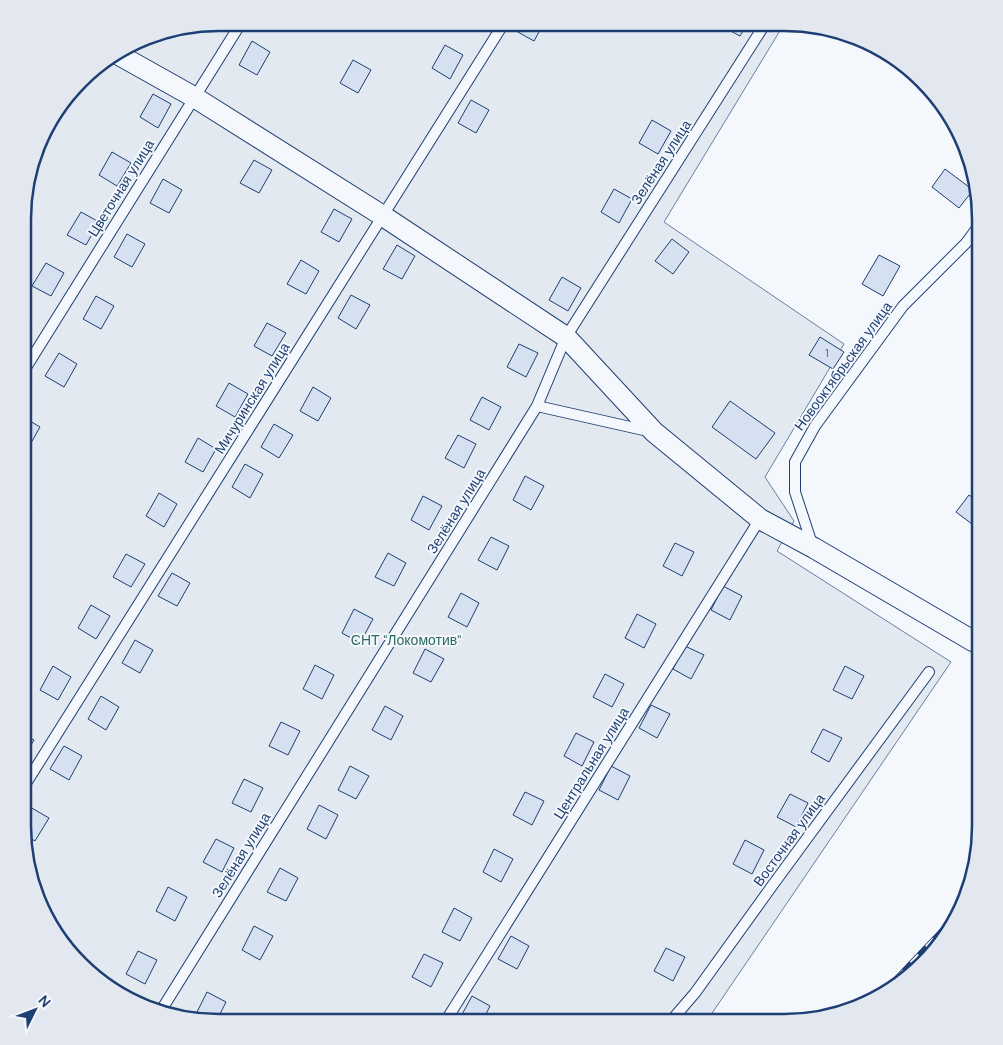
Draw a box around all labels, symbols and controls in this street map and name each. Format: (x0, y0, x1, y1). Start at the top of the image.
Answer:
street label: Зелёная улица (627, 116, 695, 208)
street label: Цветочная улица (84, 136, 158, 240)
street label: Новооктябрьская улица (790, 298, 896, 434)
street label: Мичуринская улица (210, 339, 294, 457)
house number: 1 (825, 346, 829, 360)
street label: Зелёная улица (423, 465, 489, 557)
park label: СНТ "Локомотив" (351, 631, 461, 649)
street label: Центральная улица (549, 704, 633, 822)
street label: Восточная улица (749, 790, 829, 890)
street label: Зелёная улица (208, 809, 274, 901)
north arrow (10, 985, 60, 1035)
text: N (35, 991, 55, 1011)

